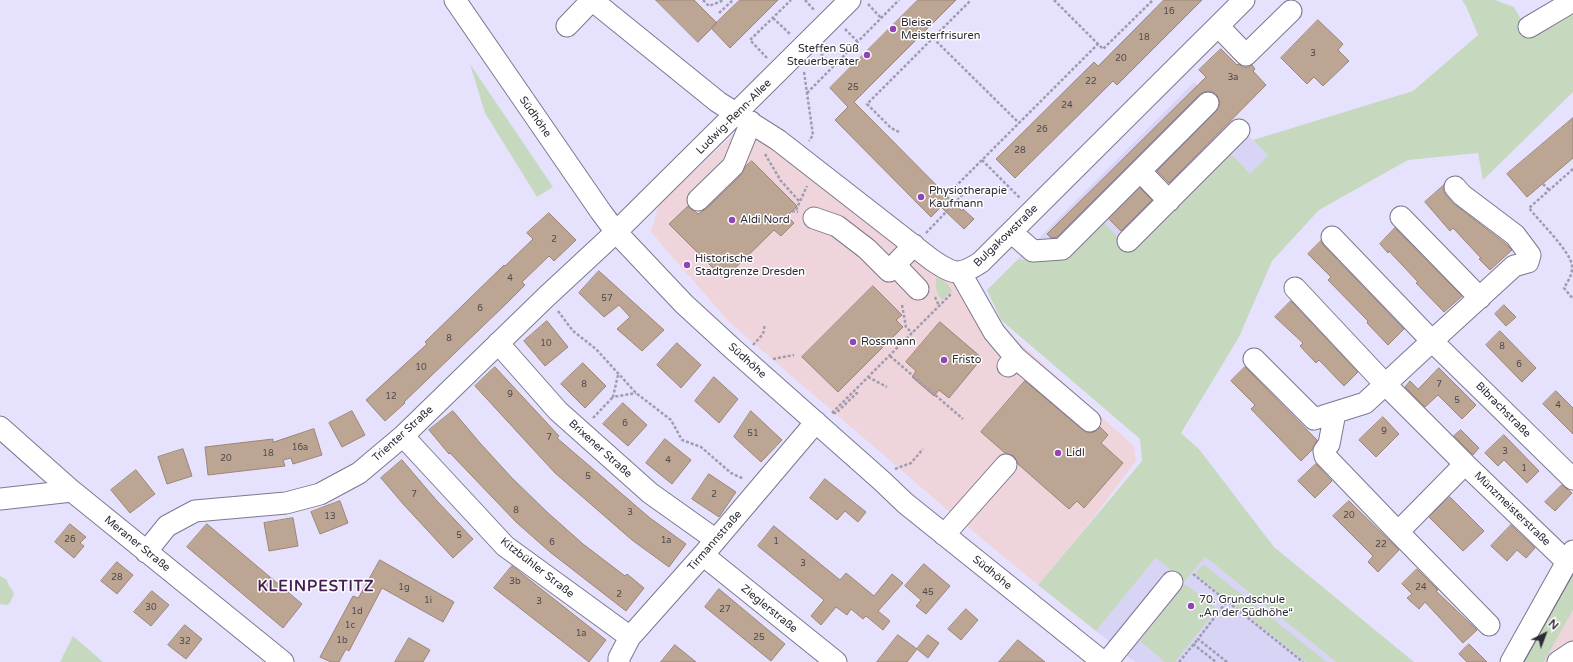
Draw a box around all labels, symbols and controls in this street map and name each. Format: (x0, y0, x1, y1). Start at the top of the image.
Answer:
house number: 16 (1163, 7, 1175, 17)
place label: Bleise Meisterfrisuren (901, 16, 980, 42)
marker: Bleise Meisterfrisuren (888, 24, 898, 34)
house number: 18 (1138, 33, 1150, 43)
place label: Steffen Süß Steuerberater (787, 42, 859, 68)
house number: 3 (1310, 49, 1316, 59)
marker: Steffen Süß Steuerberater (862, 50, 872, 60)
house number: 20 (1115, 54, 1127, 64)
house number: 3a (1228, 73, 1238, 83)
street label: Ludwig-Renn-Allee (694, 77, 774, 157)
house number: 22 (1085, 77, 1097, 87)
house number: 25 (847, 83, 859, 93)
street label: Südhöhe (516, 94, 554, 140)
house number: 24 (1061, 101, 1073, 111)
house number: 26 (1036, 125, 1048, 135)
house number: 28 (1014, 146, 1026, 156)
place label: Physiotherapie Kaufmann (929, 184, 1007, 210)
marker: Physiotherapie Kaufmann (916, 192, 926, 202)
street label: Bulgakowstraße (971, 202, 1041, 270)
place label: Aldi Nord (740, 213, 790, 227)
marker: Aldi Nord (727, 215, 737, 225)
house number: 2 (551, 235, 557, 245)
place label: Historische Stadtgrenze Dresden (695, 252, 805, 278)
marker: Historische Stadtgrenze Dresden (682, 260, 692, 270)
house number: 4 (507, 274, 513, 284)
house number: 57 (601, 294, 613, 304)
house number: 6 (477, 304, 483, 314)
house number: 8 (446, 334, 452, 344)
place label: Rossmann (861, 335, 916, 349)
marker: Rossmann (848, 337, 858, 347)
house number: 10 (540, 339, 552, 349)
street label: Südhöhe (725, 340, 769, 382)
house number: 8 (1499, 342, 1505, 352)
place label: Fristo (952, 353, 981, 367)
marker: Fristo (939, 355, 949, 365)
house number: 6 (1516, 360, 1522, 370)
house number: 10 (415, 363, 427, 373)
house number: 8 (581, 380, 587, 390)
house number: 7 (1436, 380, 1442, 390)
street label: Bibrachstraße (1473, 380, 1533, 440)
house number: 9 (507, 390, 513, 400)
house number: 12 (385, 392, 397, 402)
house number: 5 (1454, 396, 1460, 406)
house number: 4 (1555, 401, 1561, 411)
street label: Trienter Straße (370, 403, 436, 465)
street label: Brixener Straße (566, 417, 634, 481)
house number: 6 (622, 419, 628, 429)
house number: 9 (1381, 427, 1387, 437)
house number: 51 (747, 429, 759, 439)
house number: 7 (546, 433, 552, 443)
house number: 16a (292, 443, 308, 453)
place label: Lidl (1066, 446, 1085, 460)
house number: 3 (1502, 447, 1508, 457)
marker: Lidl (1053, 448, 1063, 458)
house number: 18 (262, 449, 274, 459)
house number: 20 (220, 454, 232, 464)
house number: 4 (665, 456, 671, 466)
house number: 1 (1521, 464, 1527, 474)
street label: Münzmeisterstraße (1471, 469, 1553, 549)
house number: 5 (585, 472, 591, 482)
house number: 7 (411, 490, 417, 500)
house number: 2 (711, 490, 717, 500)
house number: 8 (513, 506, 519, 516)
house number: 3 (627, 508, 633, 518)
street label: Tirmannstraße (685, 508, 745, 574)
house number: 20 (1343, 511, 1355, 521)
house number: 13 (324, 512, 336, 522)
street label: Meraner Straße (101, 513, 173, 575)
house number: 5 (456, 531, 462, 541)
house number: 26 (64, 535, 76, 545)
street label: Kitzbühler Straße (497, 535, 577, 601)
house number: 1a (661, 536, 671, 546)
house number: 1 (773, 537, 779, 547)
house number: 6 (549, 538, 555, 548)
house number: 22 (1375, 540, 1387, 550)
street label: Südhöhe (970, 553, 1014, 593)
house number: 3 (800, 559, 806, 569)
house number: 28 (111, 573, 123, 583)
house number: 3b (509, 577, 521, 587)
district label: KLEINPESTITZ (257, 578, 375, 596)
street label: Zieglerstraße (738, 582, 800, 636)
house number: 1g (398, 583, 410, 593)
house number: 24 (1415, 583, 1427, 593)
house number: 45 (922, 588, 934, 598)
house number: 2 (616, 590, 622, 600)
place label: 70. Grundschule „An der Südhöhe“ (1199, 593, 1293, 619)
house number: 1i (424, 596, 432, 606)
house number: 3 (536, 597, 542, 607)
marker: 70. Grundschule „An der Südhöhe“ (1186, 601, 1196, 611)
house number: 30 (145, 603, 157, 613)
house number: 27 (719, 605, 731, 615)
house number: 1d (351, 607, 363, 617)
north arrow (1525, 614, 1565, 654)
text: N (1546, 617, 1561, 632)
house number: 1c (345, 621, 355, 631)
house number: 1a (576, 629, 586, 639)
house number: 25 (753, 633, 765, 643)
house number: 1b (336, 636, 348, 646)
house number: 32 (179, 637, 191, 647)

